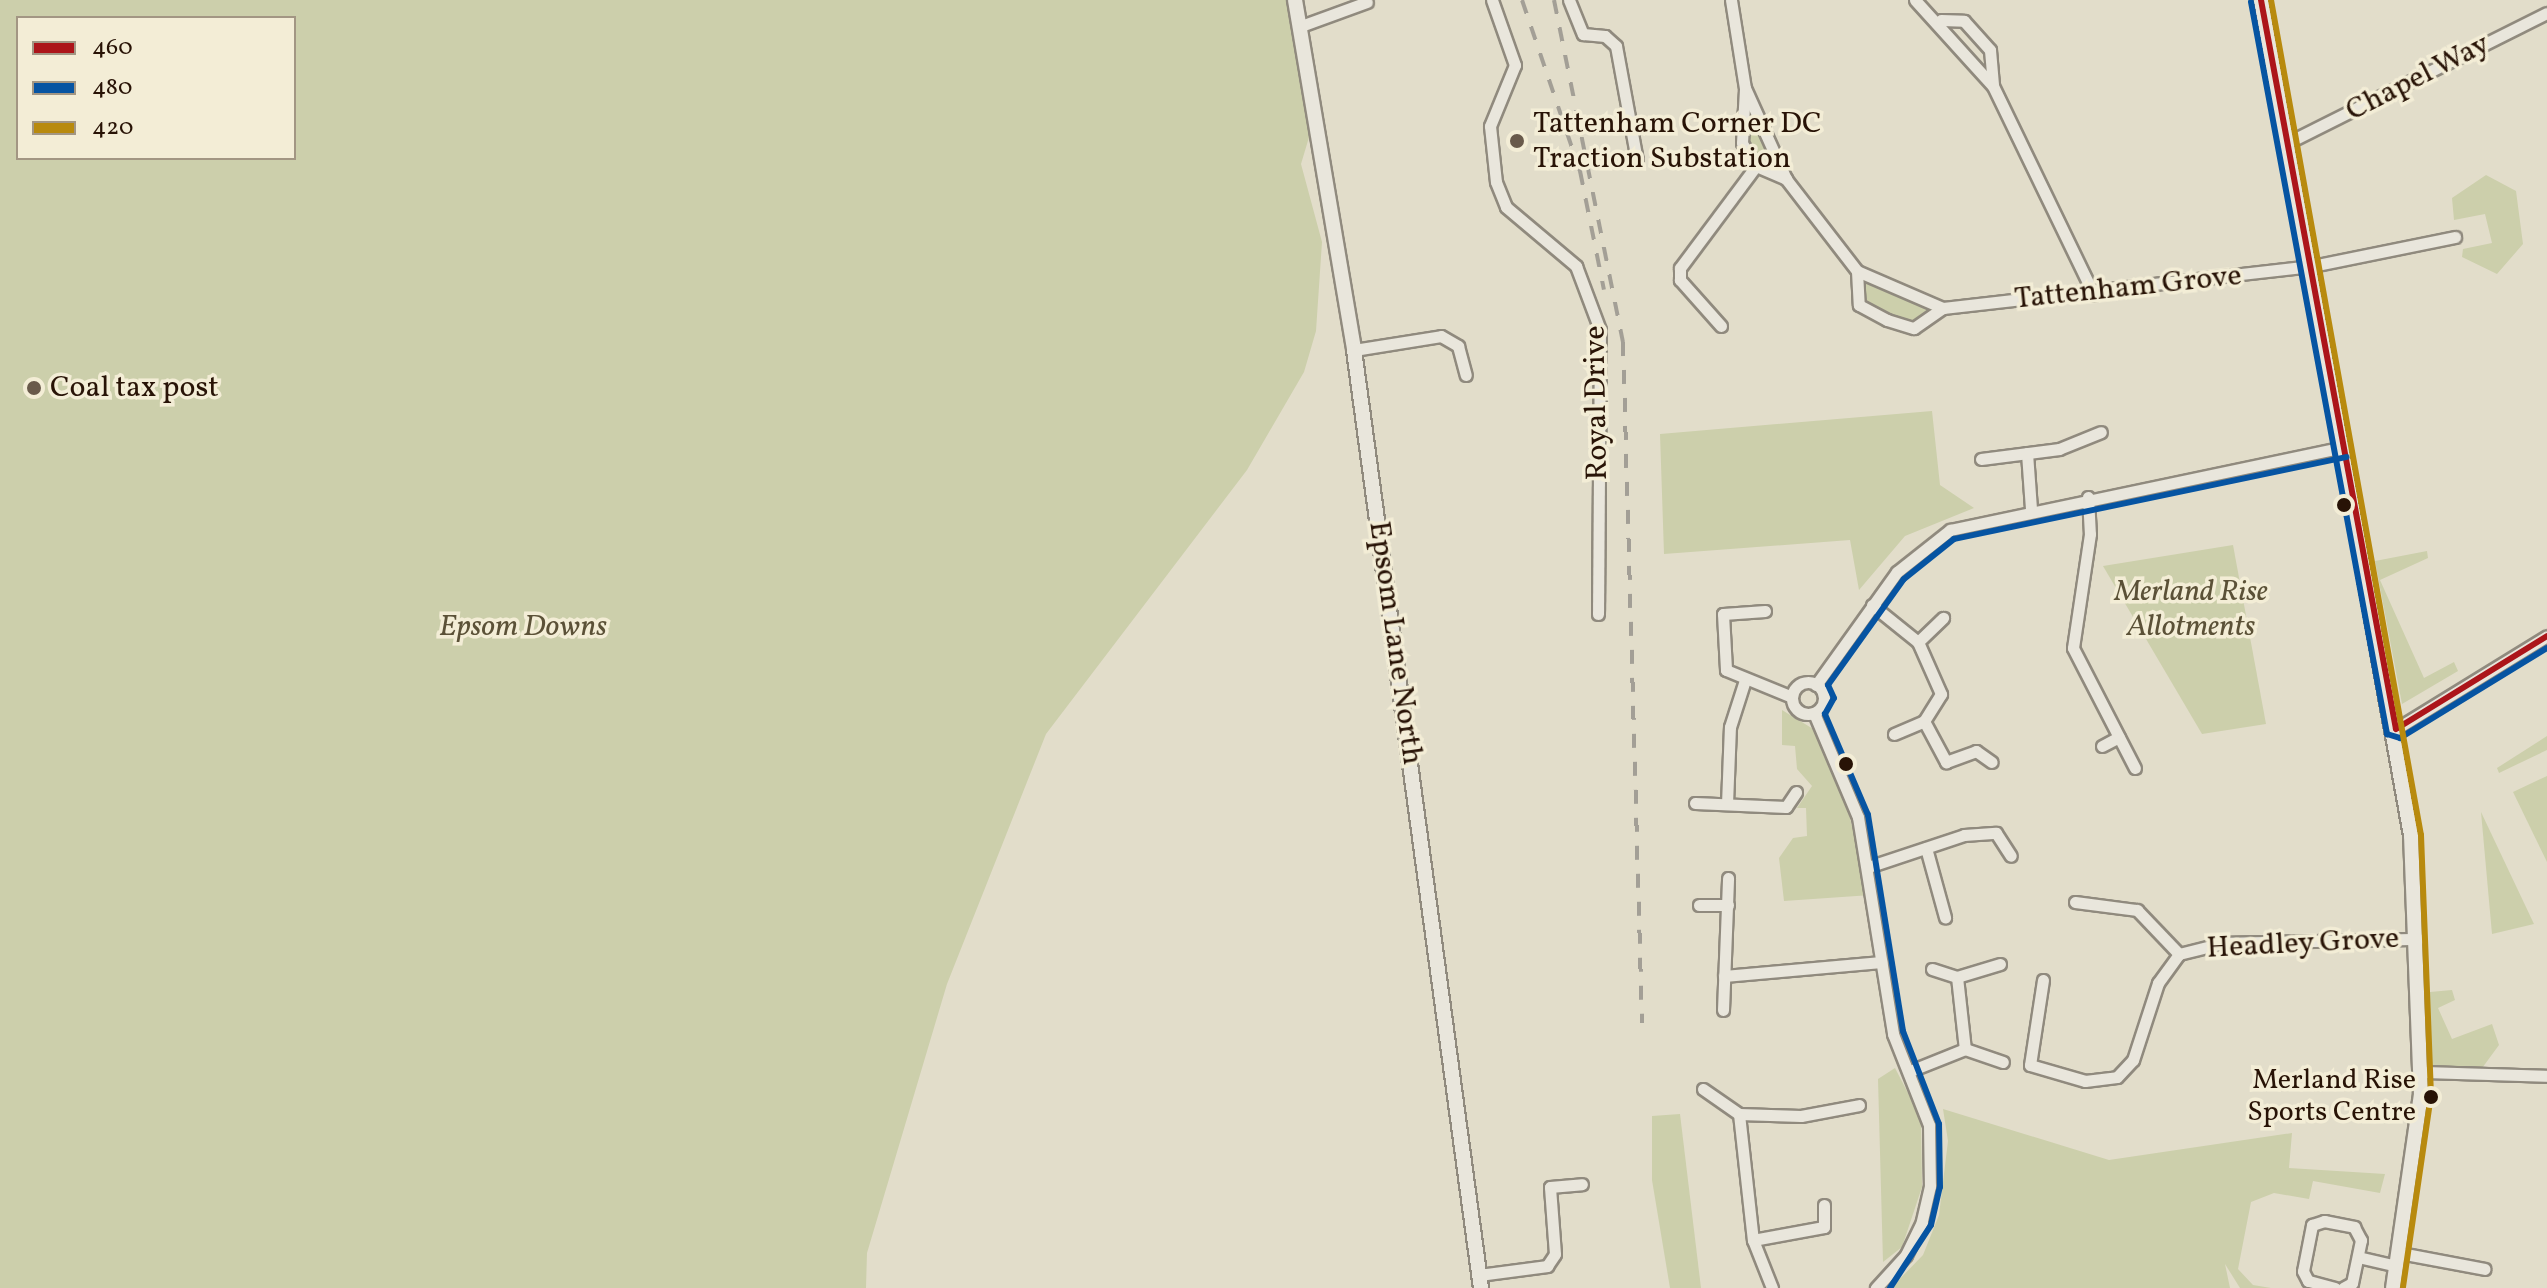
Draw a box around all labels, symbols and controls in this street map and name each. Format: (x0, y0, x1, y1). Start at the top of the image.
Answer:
legend (16, 16, 296, 160)
street label: Chapel Way (2340, 26, 2496, 130)
text: 460 (92, 31, 133, 65)
text: 480 (92, 71, 132, 105)
place label: Tattenham Corner DC Traction Substation (1533, 106, 1822, 176)
text: 420 (92, 111, 133, 145)
marker: Tattenham Corner DC Traction Substation (1508, 132, 1526, 150)
street label: Tattenham Grove (2013, 258, 2243, 318)
street label: Royal Drive (1578, 325, 1616, 481)
place label: Coal tax post (50, 370, 219, 406)
marker: Coal tax post (25, 379, 43, 397)
unlabelled marker (2336, 497, 2352, 513)
street label: Epsom Lane North (1360, 519, 1430, 767)
park label: Merland Rise Allotments (2114, 574, 2268, 644)
park label: Epsom Downs (439, 609, 607, 645)
unlabelled marker (1838, 756, 1854, 772)
street label: Headley Grove (2205, 921, 2401, 967)
place label: Merland Rise Sports Centre (2247, 1064, 2416, 1130)
marker: Merland Rise Sports Centre (2423, 1089, 2439, 1105)

